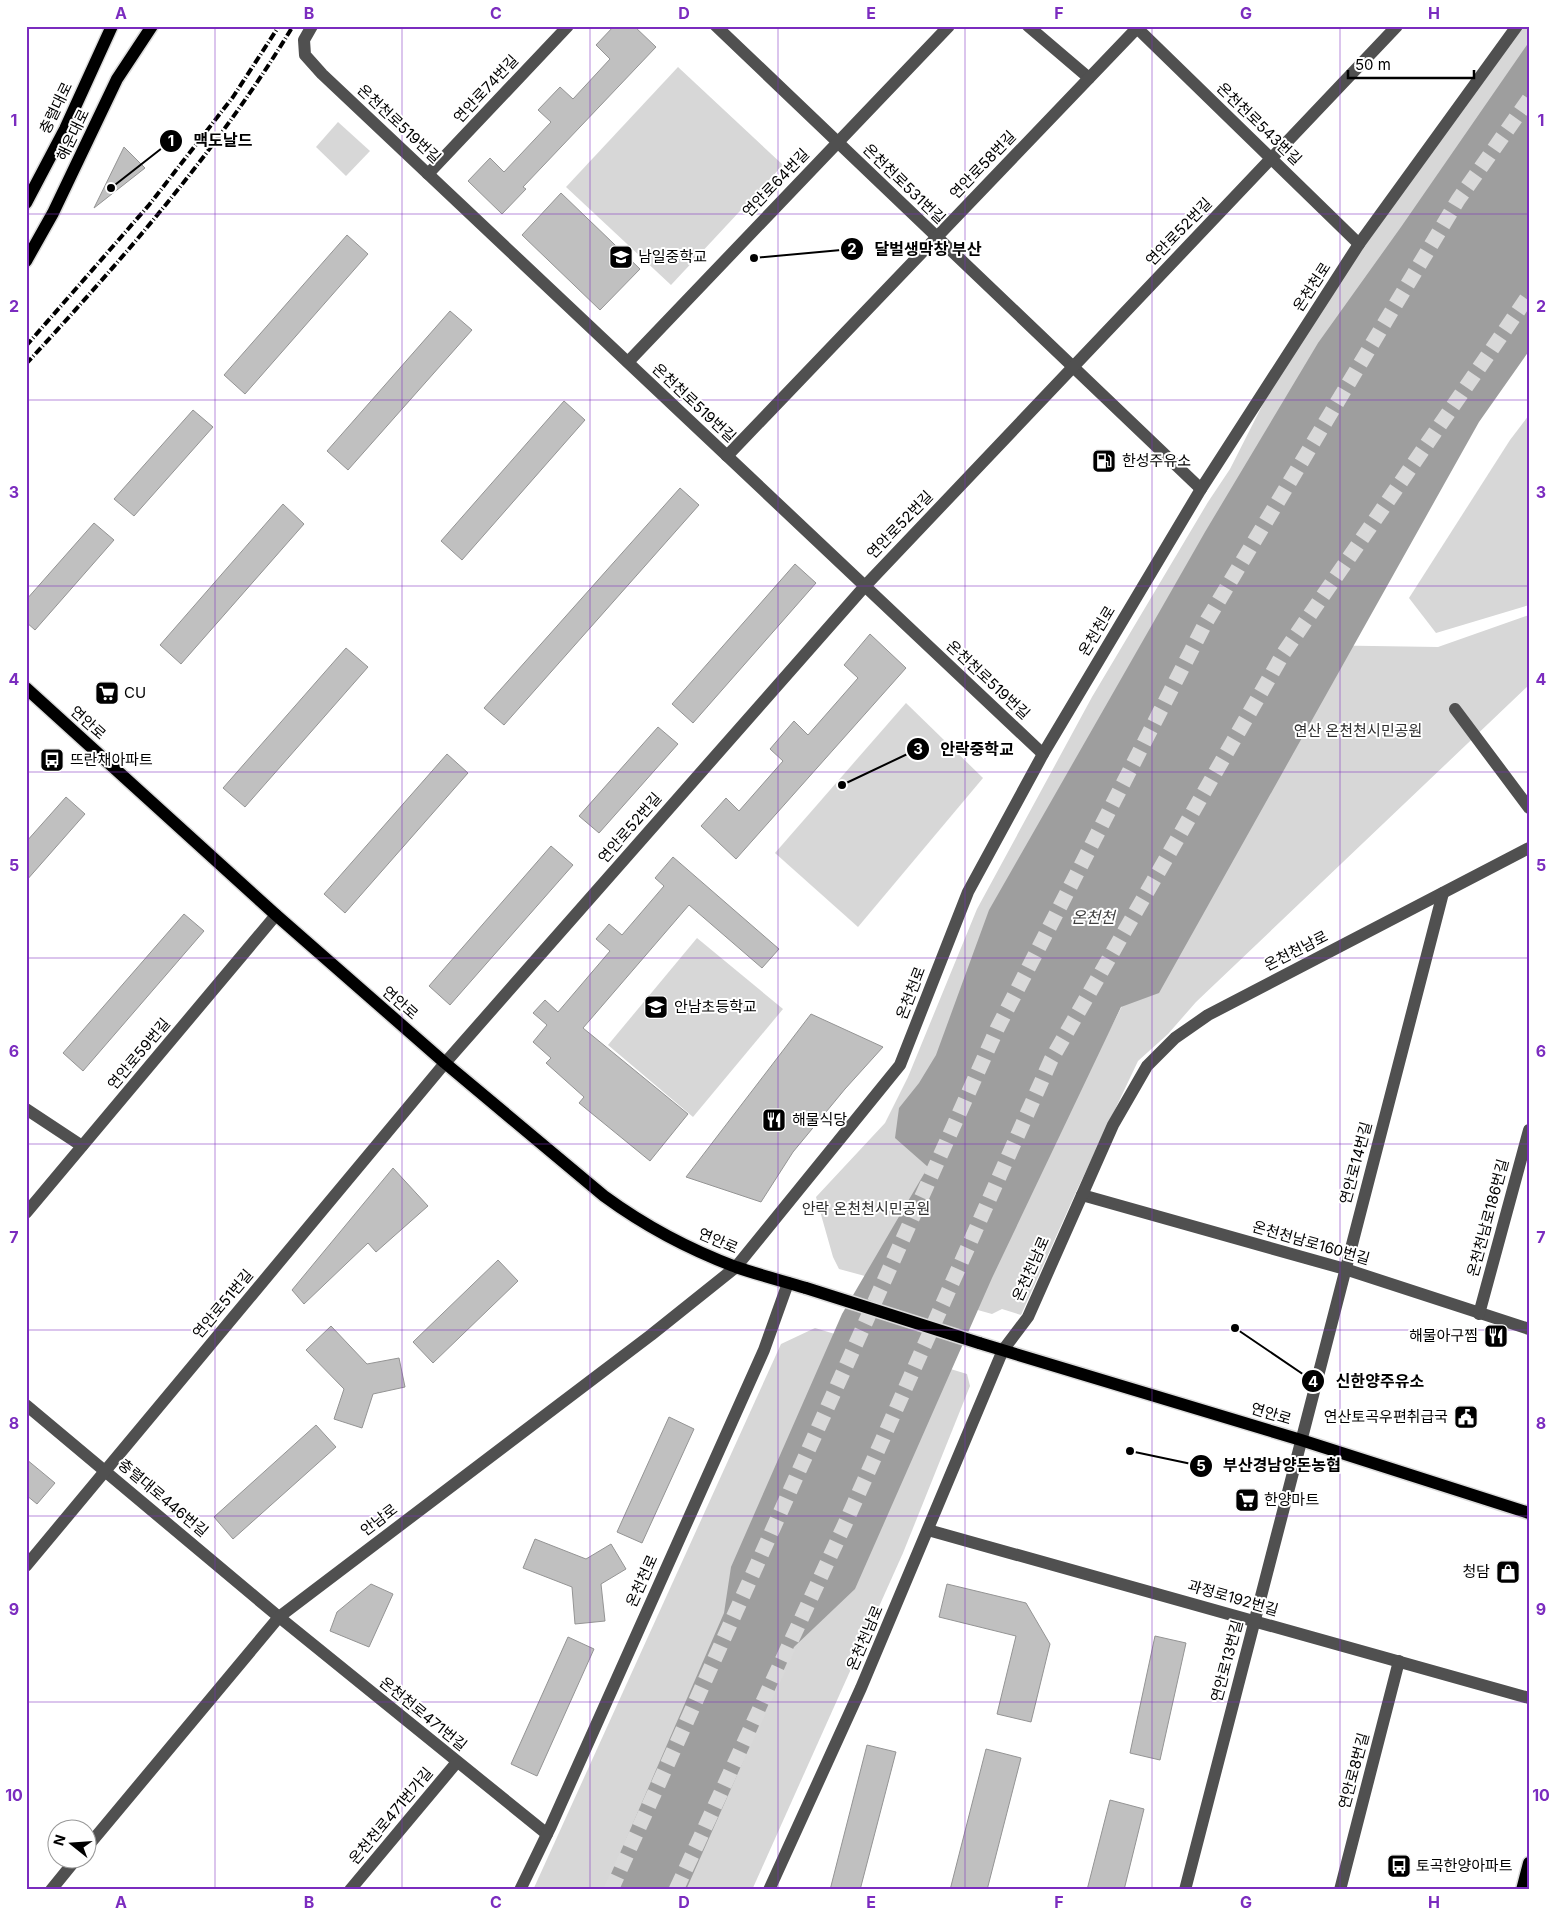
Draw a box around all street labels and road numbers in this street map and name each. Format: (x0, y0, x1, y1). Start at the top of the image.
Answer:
street label: 연안로74번길 (449, 51, 522, 127)
street label: 온천천로543번길 (1213, 78, 1306, 169)
street label: 충렬대로 (35, 79, 76, 137)
street label: 온천천로519번길 (354, 80, 445, 167)
street label: 해운대로 (52, 106, 93, 164)
street label: 연안로58번길 (945, 127, 1020, 203)
street label: 온천천로531번길 (859, 140, 950, 228)
street label: 연안로64번길 (738, 144, 813, 221)
street label: 연안로52번길 (1141, 194, 1216, 270)
street label: 온천천로 (1289, 258, 1335, 315)
street label: 온천천로519번길 (649, 359, 740, 446)
street label: 연안로52번길 (862, 487, 937, 563)
street label: 온천천로 (1074, 602, 1119, 659)
street label: 온천천로519번길 (943, 636, 1034, 723)
street label: 연안로 (67, 702, 110, 744)
street label: 연안로52번길 (594, 789, 665, 867)
street label: 온천천남로 (1261, 926, 1331, 975)
street label: 온천천로 (892, 964, 929, 1022)
street label: 연안로 (378, 982, 422, 1023)
street label: 연안로59번길 (103, 1014, 174, 1093)
street label: 연안로14번길 (1335, 1119, 1376, 1206)
street label: 온천천남로186번길 (1463, 1157, 1512, 1279)
street label: 온천천남로160번길 (1250, 1217, 1372, 1268)
street label: 연안로 (695, 1224, 741, 1257)
street label: 온천천남로 (1008, 1233, 1053, 1304)
street label: 연안로51번길 (188, 1265, 257, 1342)
street label: 연안로 (1249, 1398, 1294, 1429)
street label: 충렬대로446번길 (115, 1455, 212, 1541)
street label: 안남로 (356, 1500, 401, 1540)
street label: 온천천로 (622, 1552, 661, 1610)
street label: 과정로192번길 (1186, 1575, 1281, 1620)
street label: 온천천남로 (842, 1602, 887, 1673)
street label: 연안로13번길 (1206, 1618, 1247, 1704)
street label: 온천천로471번길 (376, 1673, 471, 1755)
street label: 연안로8번길 (1334, 1731, 1373, 1811)
street label: 온천천로471번가길 (344, 1763, 437, 1868)

